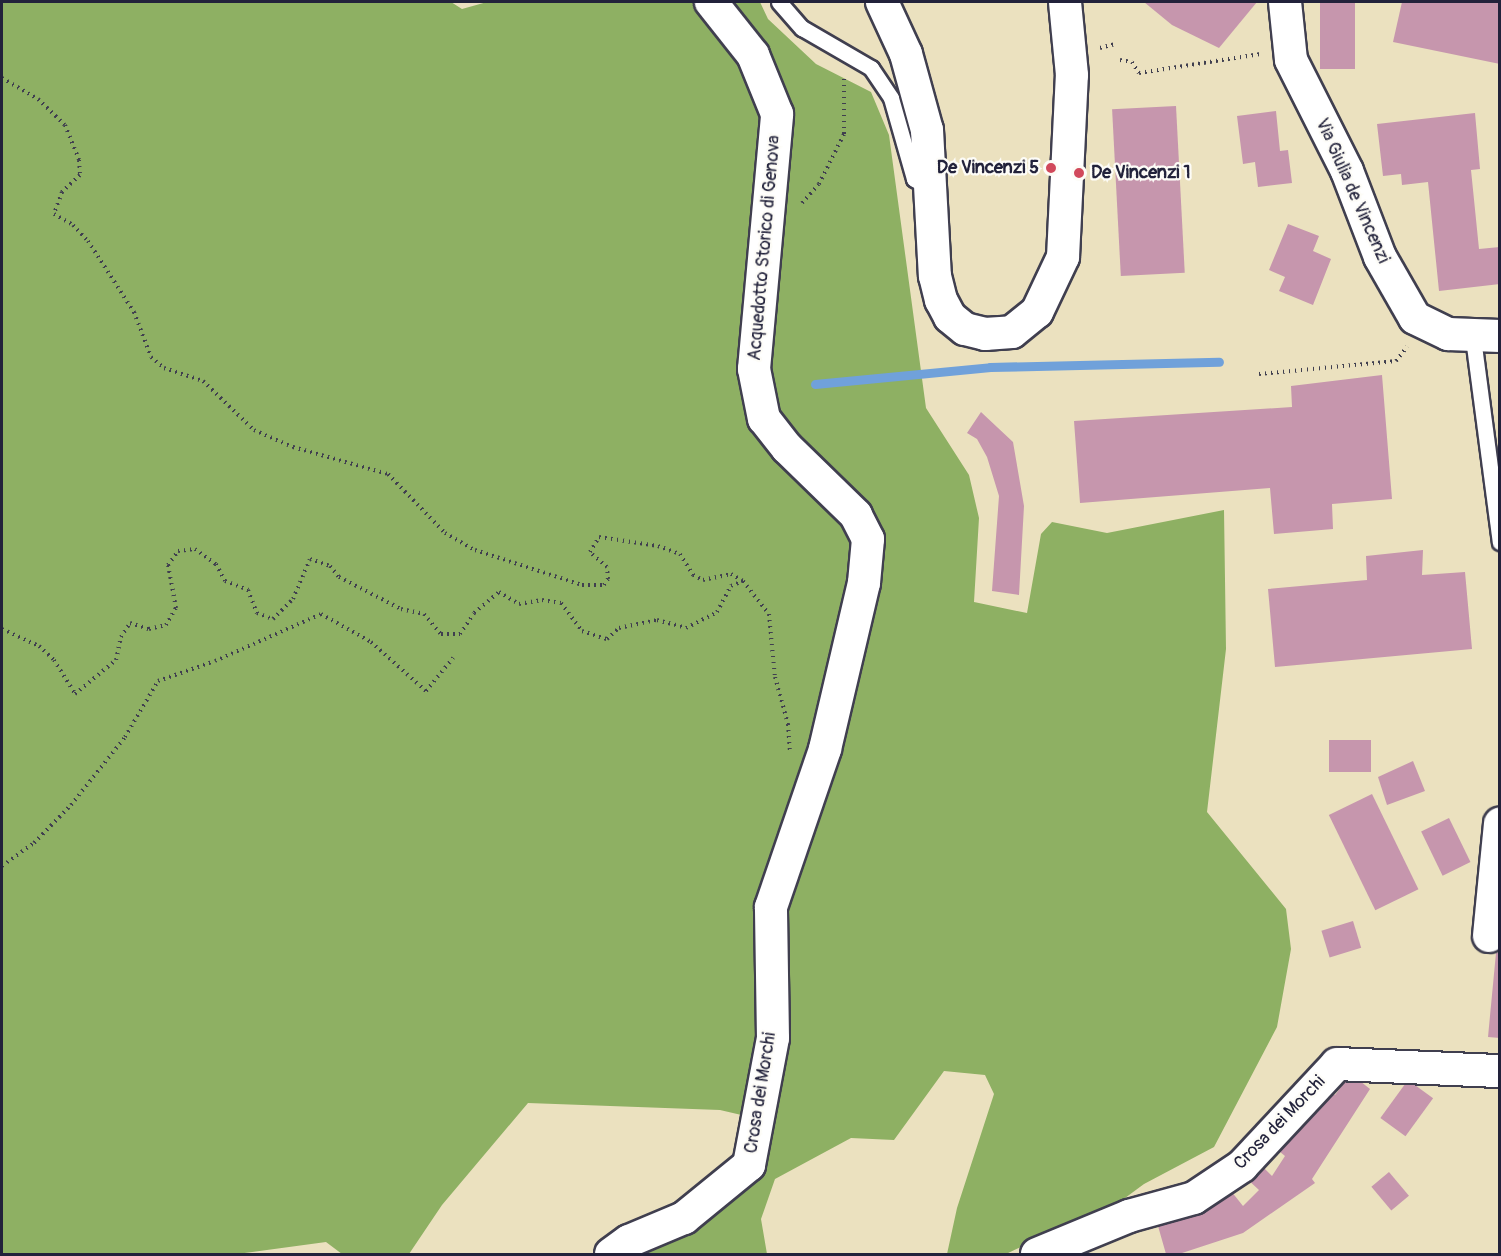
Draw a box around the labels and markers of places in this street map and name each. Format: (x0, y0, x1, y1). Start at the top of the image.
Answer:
place label: De Vincenzi 5 (937, 157, 1039, 179)
marker: De Vincenzi 5 (1044, 161, 1058, 175)
place label: De Vincenzi 1 (1091, 162, 1190, 184)
marker: De Vincenzi 1 (1072, 166, 1086, 180)

